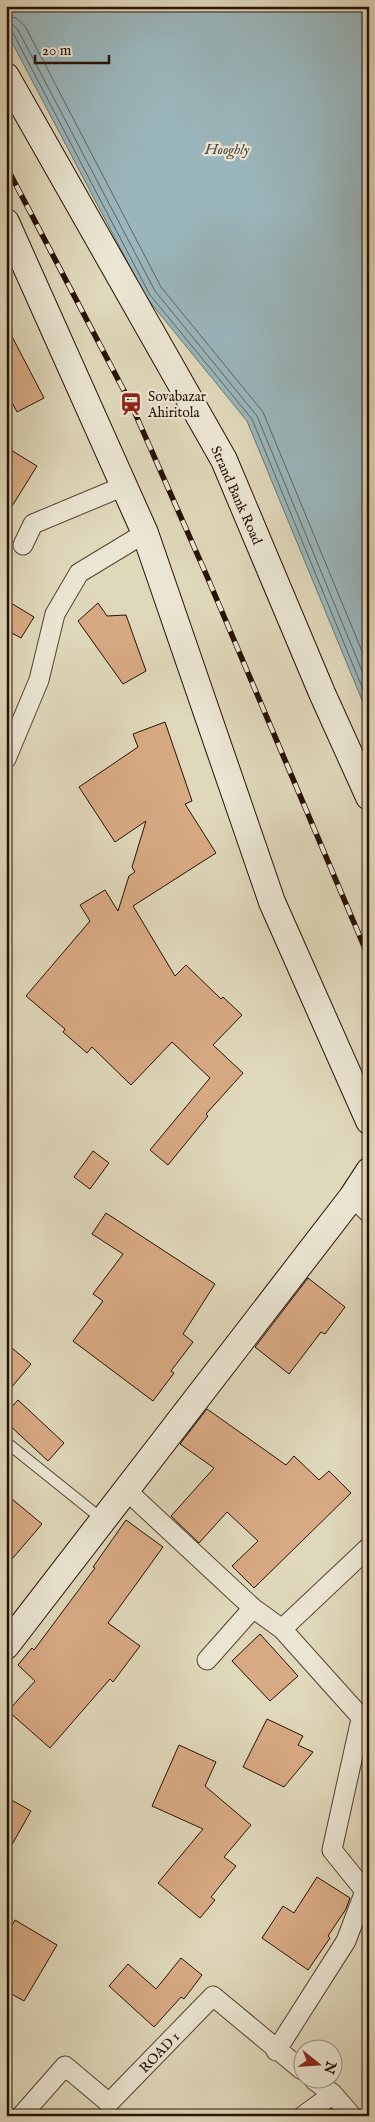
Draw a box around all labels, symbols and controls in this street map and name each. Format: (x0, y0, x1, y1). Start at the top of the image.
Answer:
scale bar (35, 32, 109, 64)
text: 20 m (42, 41, 72, 60)
water label: Hooghly (204, 140, 250, 160)
place label: Sovabazar Ahiritola (147, 388, 206, 422)
station icon: Sovabazar Ahiritola (118, 391, 144, 417)
street label: Strand Bank Road (206, 443, 266, 548)
street label: ROAD 1 (136, 2028, 184, 2077)
north arrow (292, 2040, 342, 2090)
text: N (319, 2058, 340, 2076)

